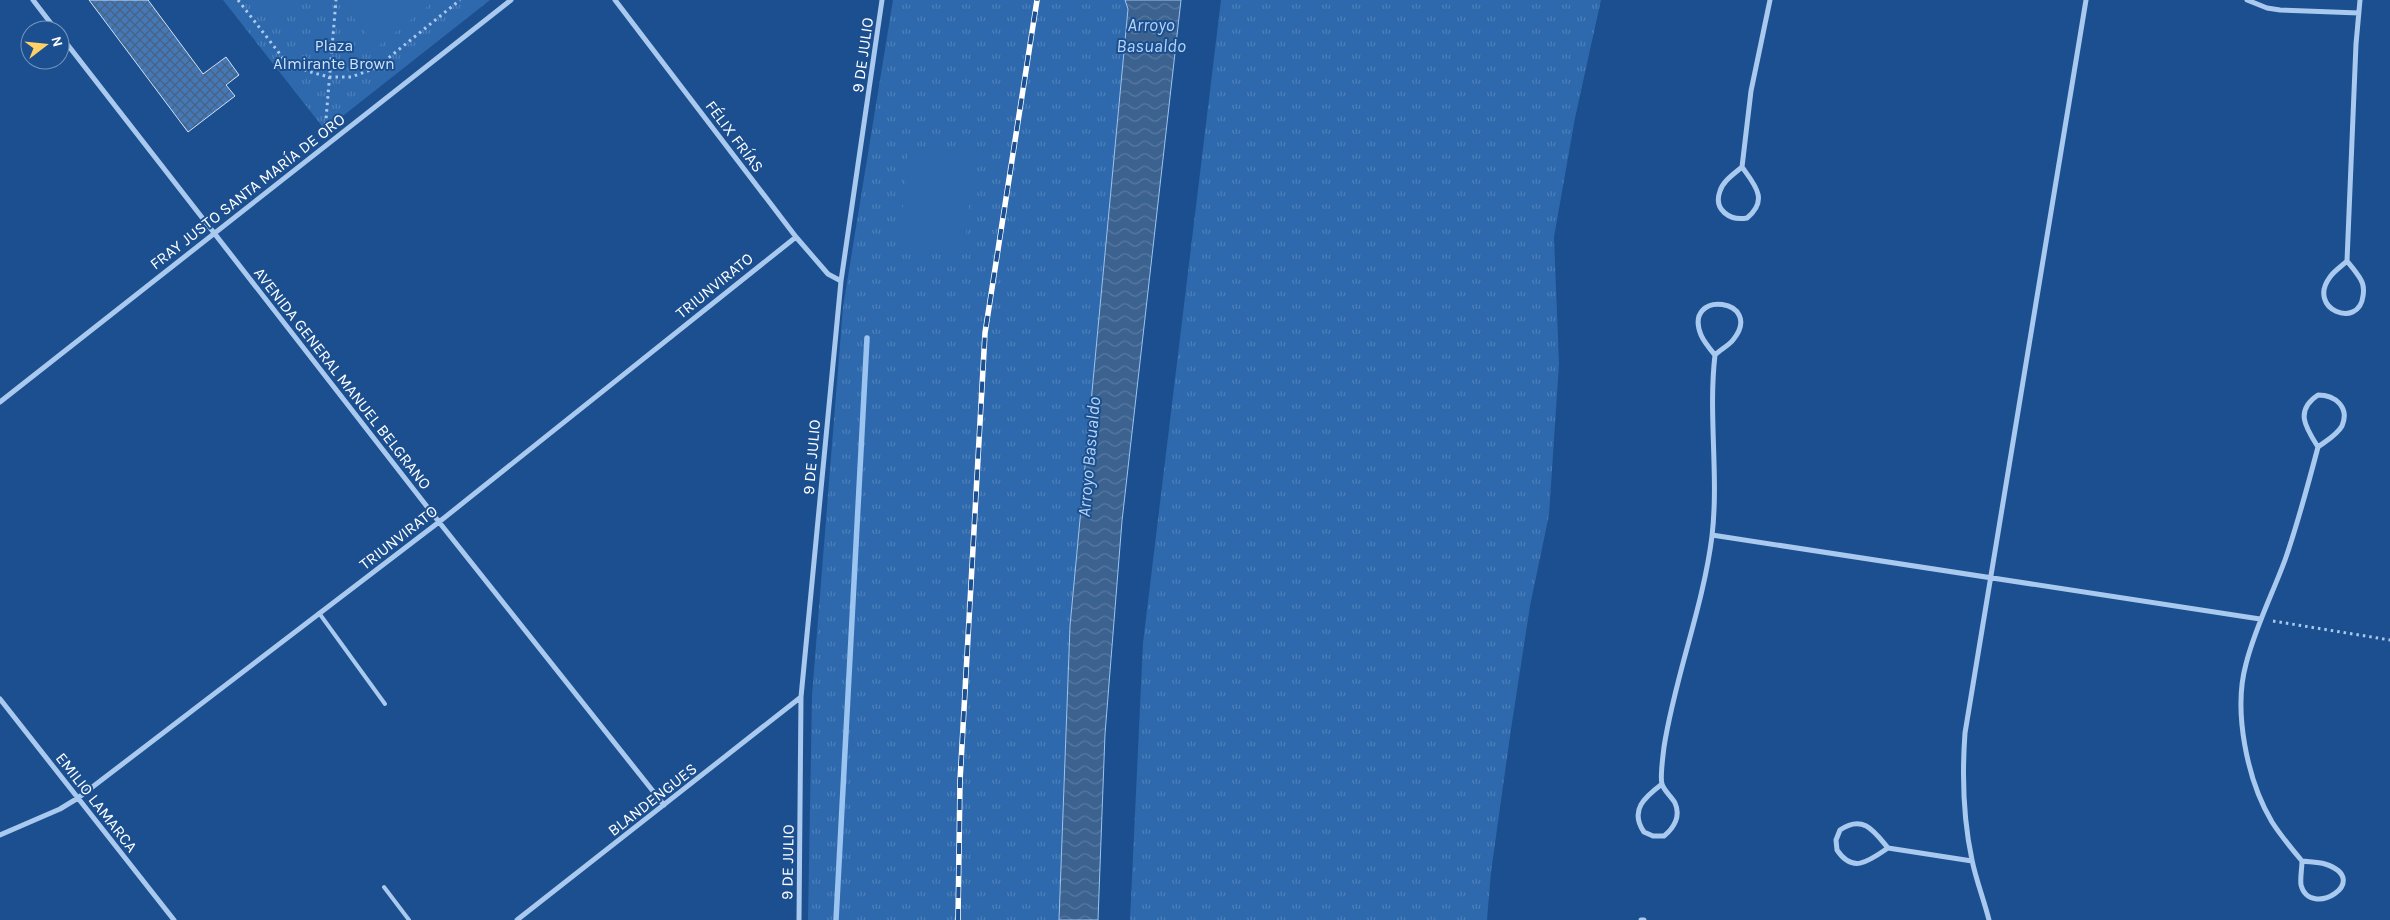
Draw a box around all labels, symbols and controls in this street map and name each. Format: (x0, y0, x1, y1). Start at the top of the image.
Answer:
water label: Arroyo Basualdo (1116, 14, 1186, 57)
street label: 9 DE JULIO (848, 16, 877, 94)
north arrow (20, 20, 70, 70)
text: N (47, 34, 67, 49)
park label: Plaza Almirante Brown (273, 36, 395, 73)
street label: FÉLIX FRÍAS (701, 97, 768, 176)
street label: FRAY JUSTO SANTA MARÍA DE ORO (146, 109, 349, 273)
street label: TRIUNVIRATO (672, 248, 757, 322)
street label: AVENIDA GENERAL MANUEL BELGRANO (250, 263, 435, 493)
water label: Arroyo Basualdo (1073, 396, 1105, 518)
street label: 9 DE JULIO (799, 419, 824, 496)
street label: TRIUNVIRATO (355, 501, 441, 574)
street label: EMILIO LAMARCA (52, 749, 141, 856)
street label: BLANDENGUES (604, 759, 701, 840)
street label: 9 DE JULIO (777, 824, 798, 900)

